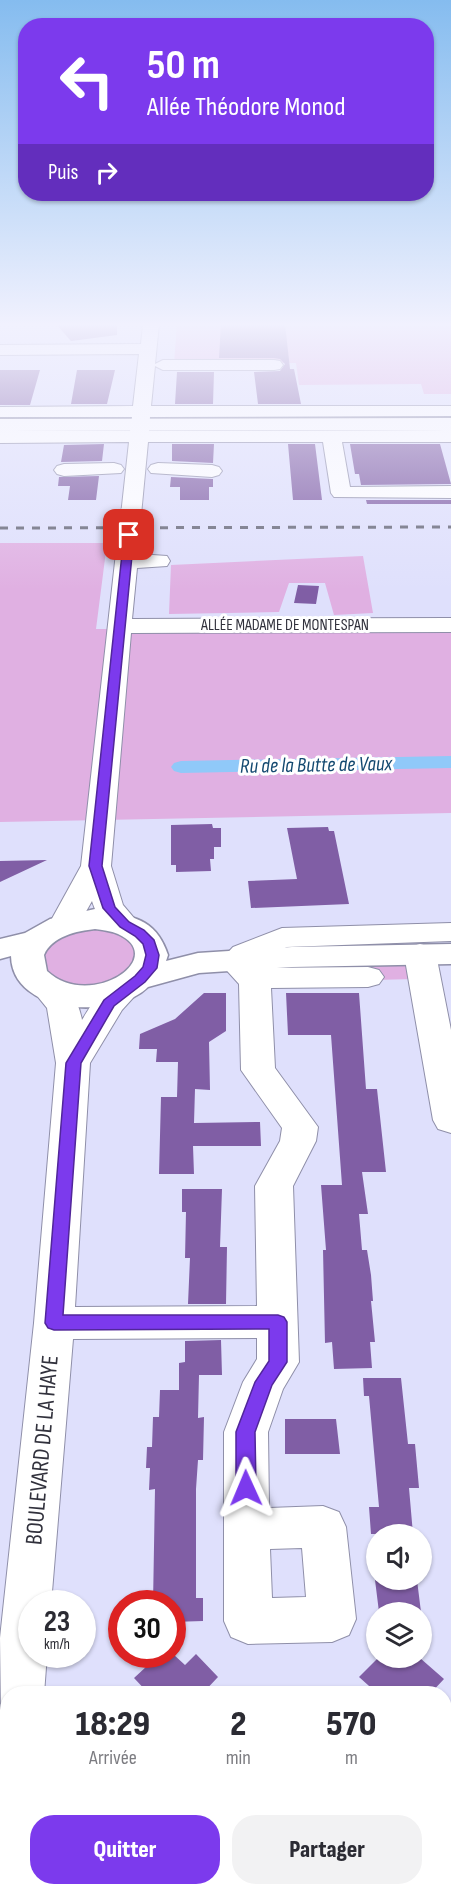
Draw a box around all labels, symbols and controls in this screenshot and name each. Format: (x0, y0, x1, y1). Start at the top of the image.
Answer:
text: 50 m (147, 40, 220, 91)
icon: left (48, 42, 126, 120)
text: Allée Théodore Monod (147, 91, 345, 123)
icon: right (90, 156, 123, 189)
text: Puis (48, 159, 78, 186)
pin (103, 509, 154, 560)
icon: arrive (112, 518, 145, 551)
street label: ALLÉE MADAME DE MONTESPAN (200, 616, 369, 635)
water label: Ru de la Butte de Vaux (240, 751, 394, 779)
street label: BOULEVARD DE LA HAYE (19, 1354, 65, 1546)
position arrow (214, 1456, 278, 1520)
map controls (366, 1524, 432, 1668)
button: sound (366, 1524, 432, 1590)
speed limit sign: 30 (108, 1590, 186, 1668)
button: layers (366, 1602, 432, 1668)
text: 23 (44, 1604, 70, 1640)
text: km/h (44, 1635, 70, 1654)
text: 18:29 (76, 1703, 150, 1746)
text: 2 (230, 1703, 246, 1746)
text: 570 (326, 1703, 376, 1746)
text: Arrivée (89, 1746, 137, 1770)
text: min (226, 1746, 251, 1770)
text: m (345, 1746, 358, 1770)
button: Quitter (30, 1815, 220, 1884)
button: Partager (232, 1815, 422, 1884)

